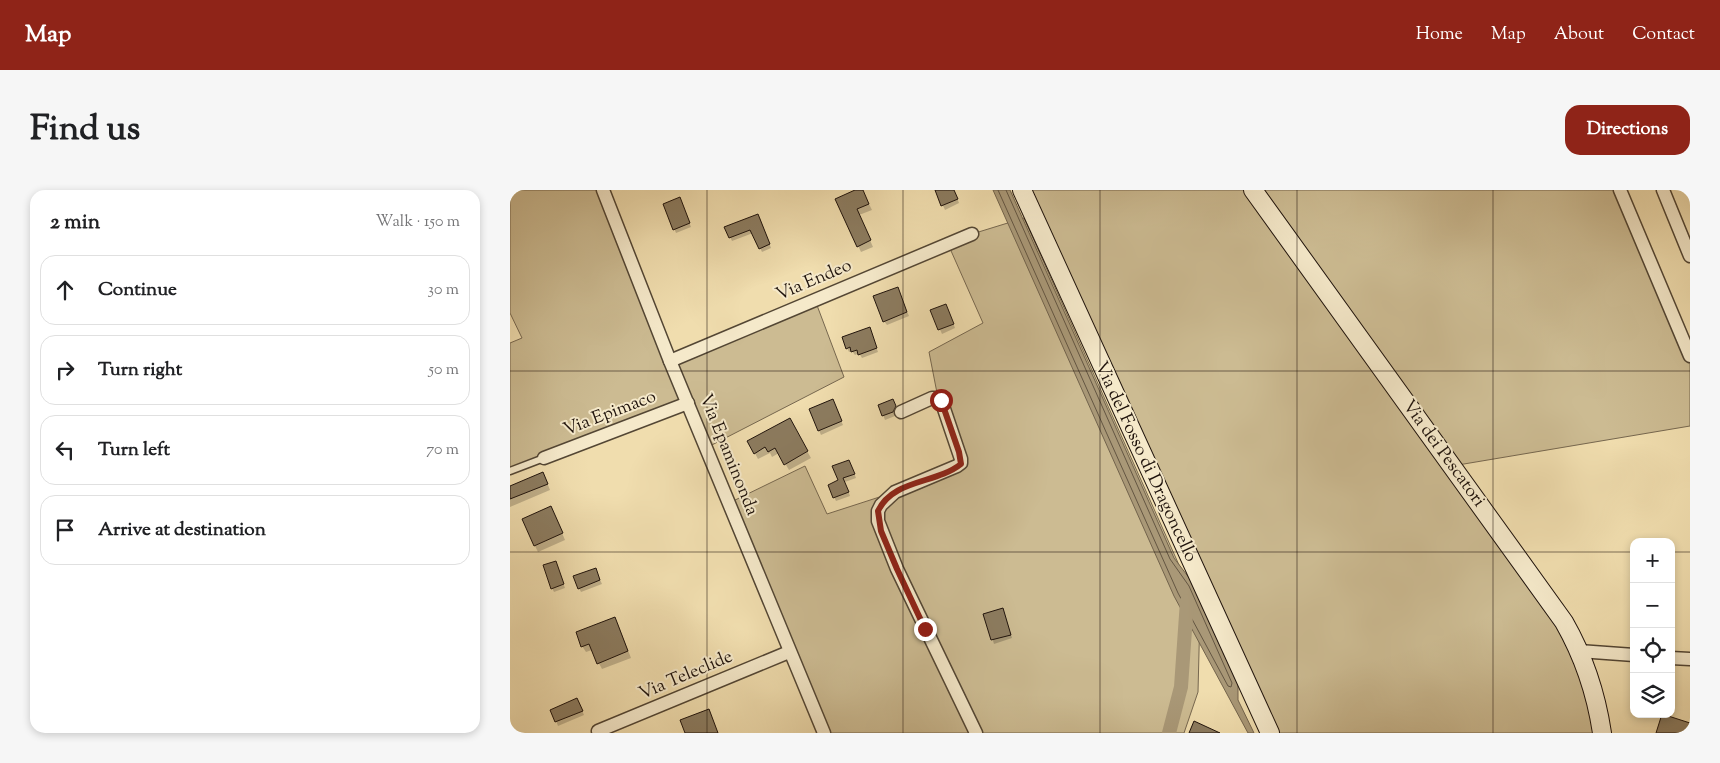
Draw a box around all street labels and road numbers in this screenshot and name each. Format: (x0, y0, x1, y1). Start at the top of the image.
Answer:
street label: Via Endeo (772, 253, 856, 309)
street label: Via del Fosso di Dragoncello (1087, 357, 1203, 567)
street label: Via Epimaco (560, 384, 660, 444)
street label: Via Epaminonda (692, 390, 764, 520)
street label: Via dei Pescatori (1395, 395, 1491, 513)
street label: Via Teleclide (635, 645, 737, 707)

